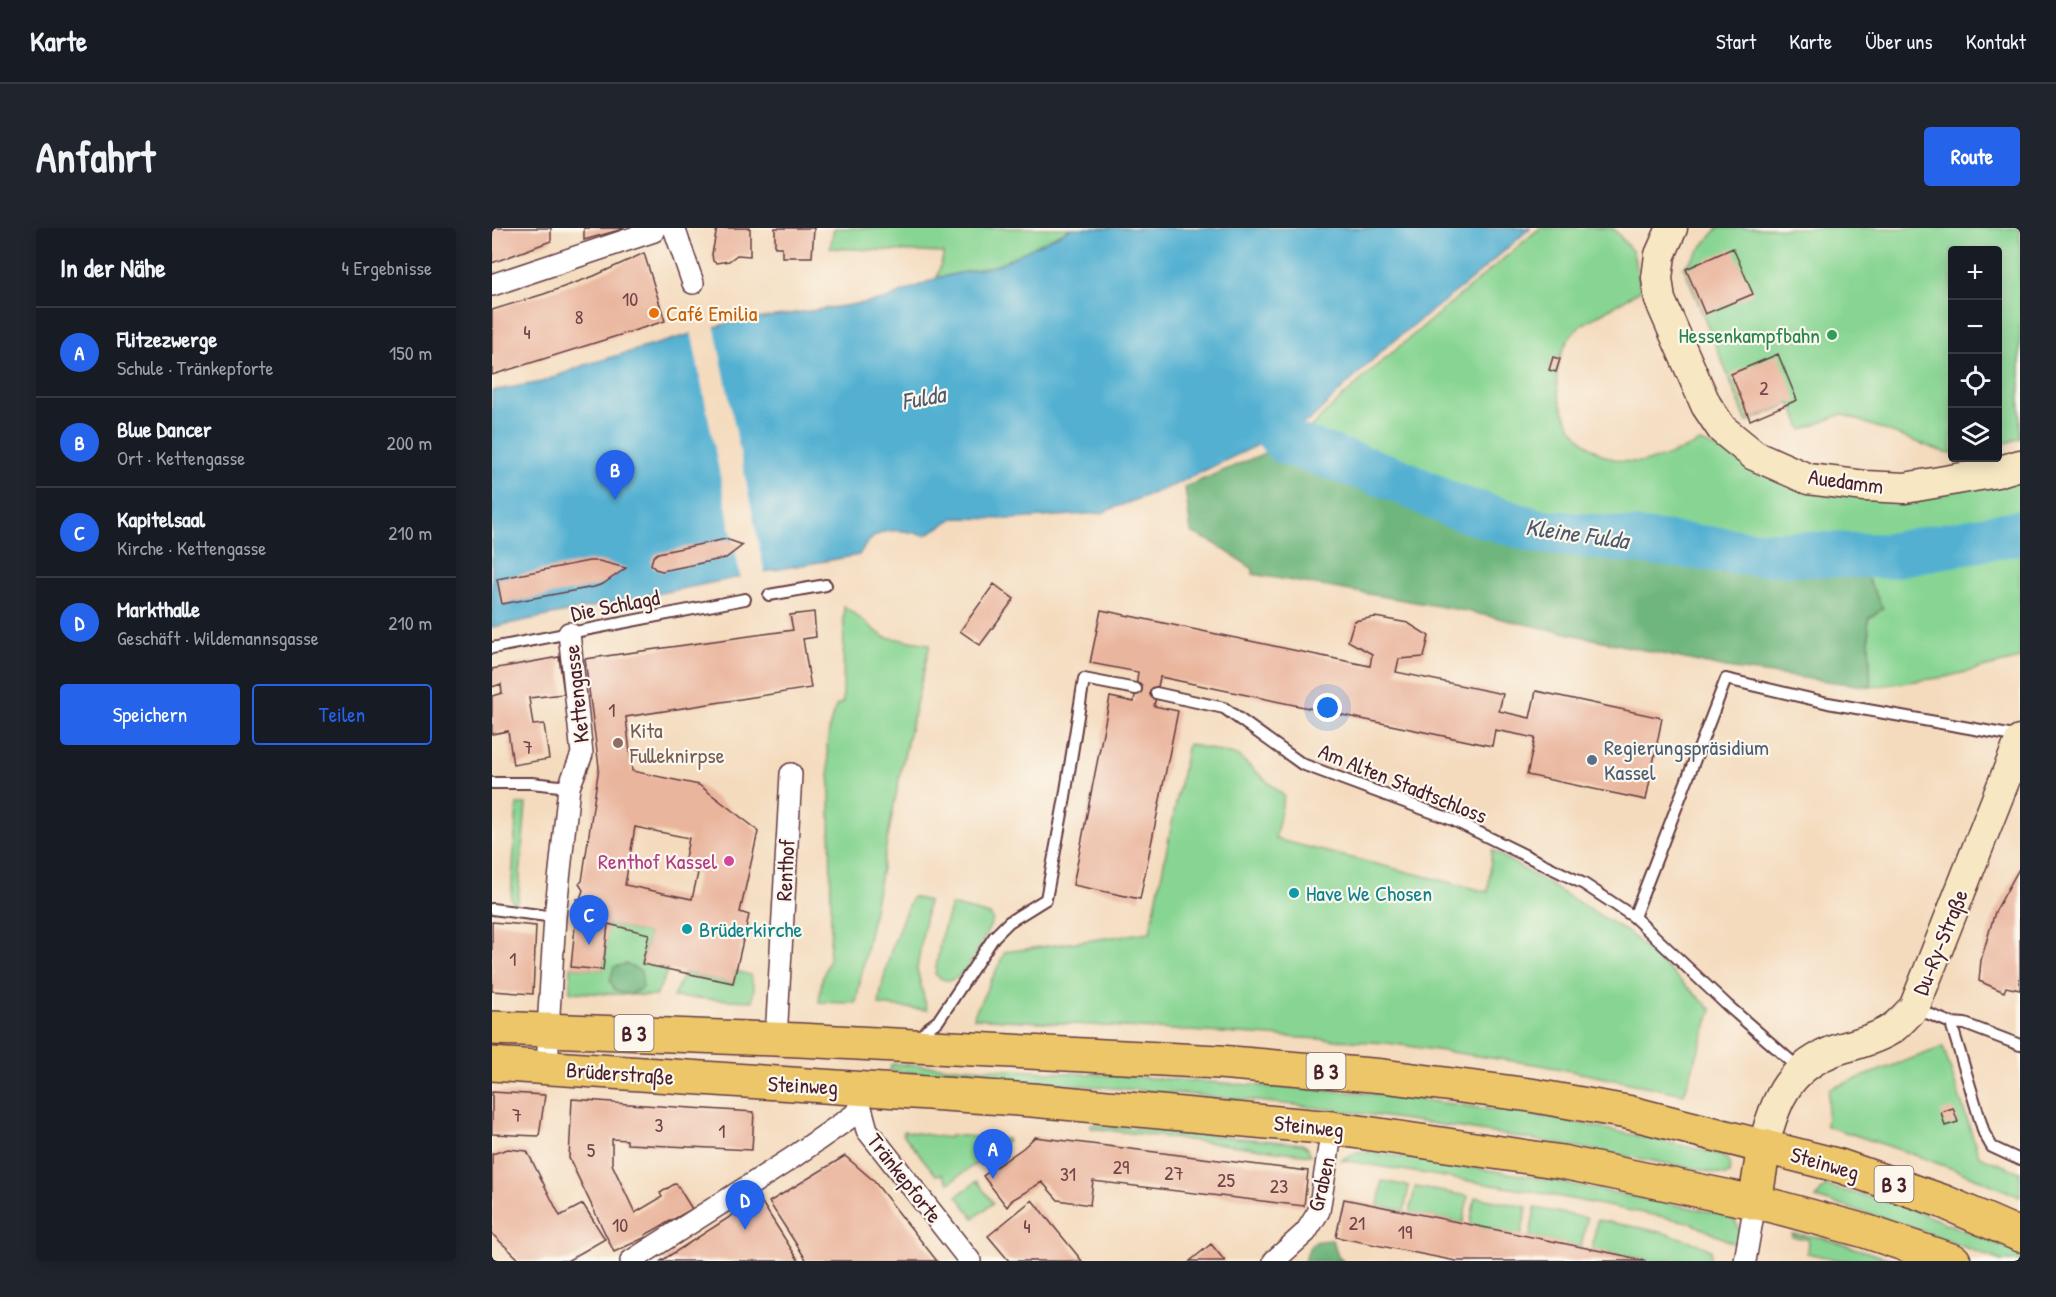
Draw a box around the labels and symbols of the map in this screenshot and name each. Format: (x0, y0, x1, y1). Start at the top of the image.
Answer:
house number: 10 (622, 285, 638, 312)
place label: Café Emilia (666, 298, 758, 328)
house number: 8 (575, 303, 583, 330)
marker: Café Emilia (647, 306, 661, 320)
house number: 4 (523, 318, 531, 345)
place label: Hessenkampfbahn (1678, 320, 1820, 350)
marker: Hessenkampfbahn (1825, 328, 1839, 342)
house number: 2 (1759, 374, 1769, 401)
water label: Fulda (898, 377, 950, 417)
pin: B (596, 450, 634, 500)
street label: Auedamm (1807, 461, 1885, 501)
water label: Kleine Fulda (1524, 510, 1633, 556)
street label: Die Schlagd (568, 582, 662, 628)
street label: Kettengasse (556, 643, 596, 744)
your location (1313, 693, 1342, 722)
house number: 1 (608, 696, 616, 723)
place label: Kita Fulleknirpse (629, 715, 725, 770)
place label: Regierungspräsidium Kassel (1604, 732, 1769, 787)
house number: 7 (523, 733, 533, 760)
marker: Kita Fulleknirpse (611, 736, 625, 750)
street label: Am Alten Stadtschloss (1314, 736, 1492, 830)
marker: Regierungspräsidium Kassel (1585, 753, 1599, 767)
street label: Renthof (768, 838, 802, 902)
place label: Renthof Kassel (598, 846, 717, 876)
marker: Renthof Kassel (722, 854, 736, 868)
place label: Have We Chosen (1306, 878, 1432, 908)
street label: Du-Ry-Straße (1905, 884, 1975, 999)
marker: Have We Chosen (1287, 886, 1301, 900)
pin: C (570, 896, 608, 945)
place label: Brüderkirche (699, 914, 803, 944)
marker: Brüderkirche (680, 922, 694, 936)
house number: 1 (509, 945, 517, 972)
road number: B 3 (614, 1015, 654, 1051)
road number: B 3 (1306, 1053, 1346, 1089)
street label: Brüderstraße (565, 1054, 675, 1092)
street label: Steinweg (767, 1068, 839, 1102)
house number: 7 (512, 1101, 522, 1128)
street label: Steinweg (1273, 1107, 1345, 1145)
house number: 3 (655, 1111, 664, 1138)
house number: 1 (718, 1117, 726, 1144)
street label: Tränkepforte (860, 1127, 950, 1229)
pin: A (974, 1130, 1012, 1179)
house number: 5 (587, 1136, 596, 1163)
street label: Steinweg (1787, 1139, 1863, 1187)
house number: 29 (1113, 1153, 1129, 1180)
street label: Graben (1300, 1154, 1342, 1214)
house number: 27 (1164, 1159, 1184, 1186)
house number: 31 (1060, 1160, 1076, 1187)
house number: 25 (1217, 1166, 1235, 1193)
road number: B 3 (1874, 1166, 1914, 1202)
house number: 23 (1270, 1172, 1288, 1199)
pin: D (726, 1180, 764, 1230)
house number: 21 (1349, 1209, 1365, 1236)
house number: 10 (612, 1211, 628, 1238)
house number: 4 (1023, 1212, 1031, 1239)
house number: 19 (1398, 1218, 1412, 1245)

